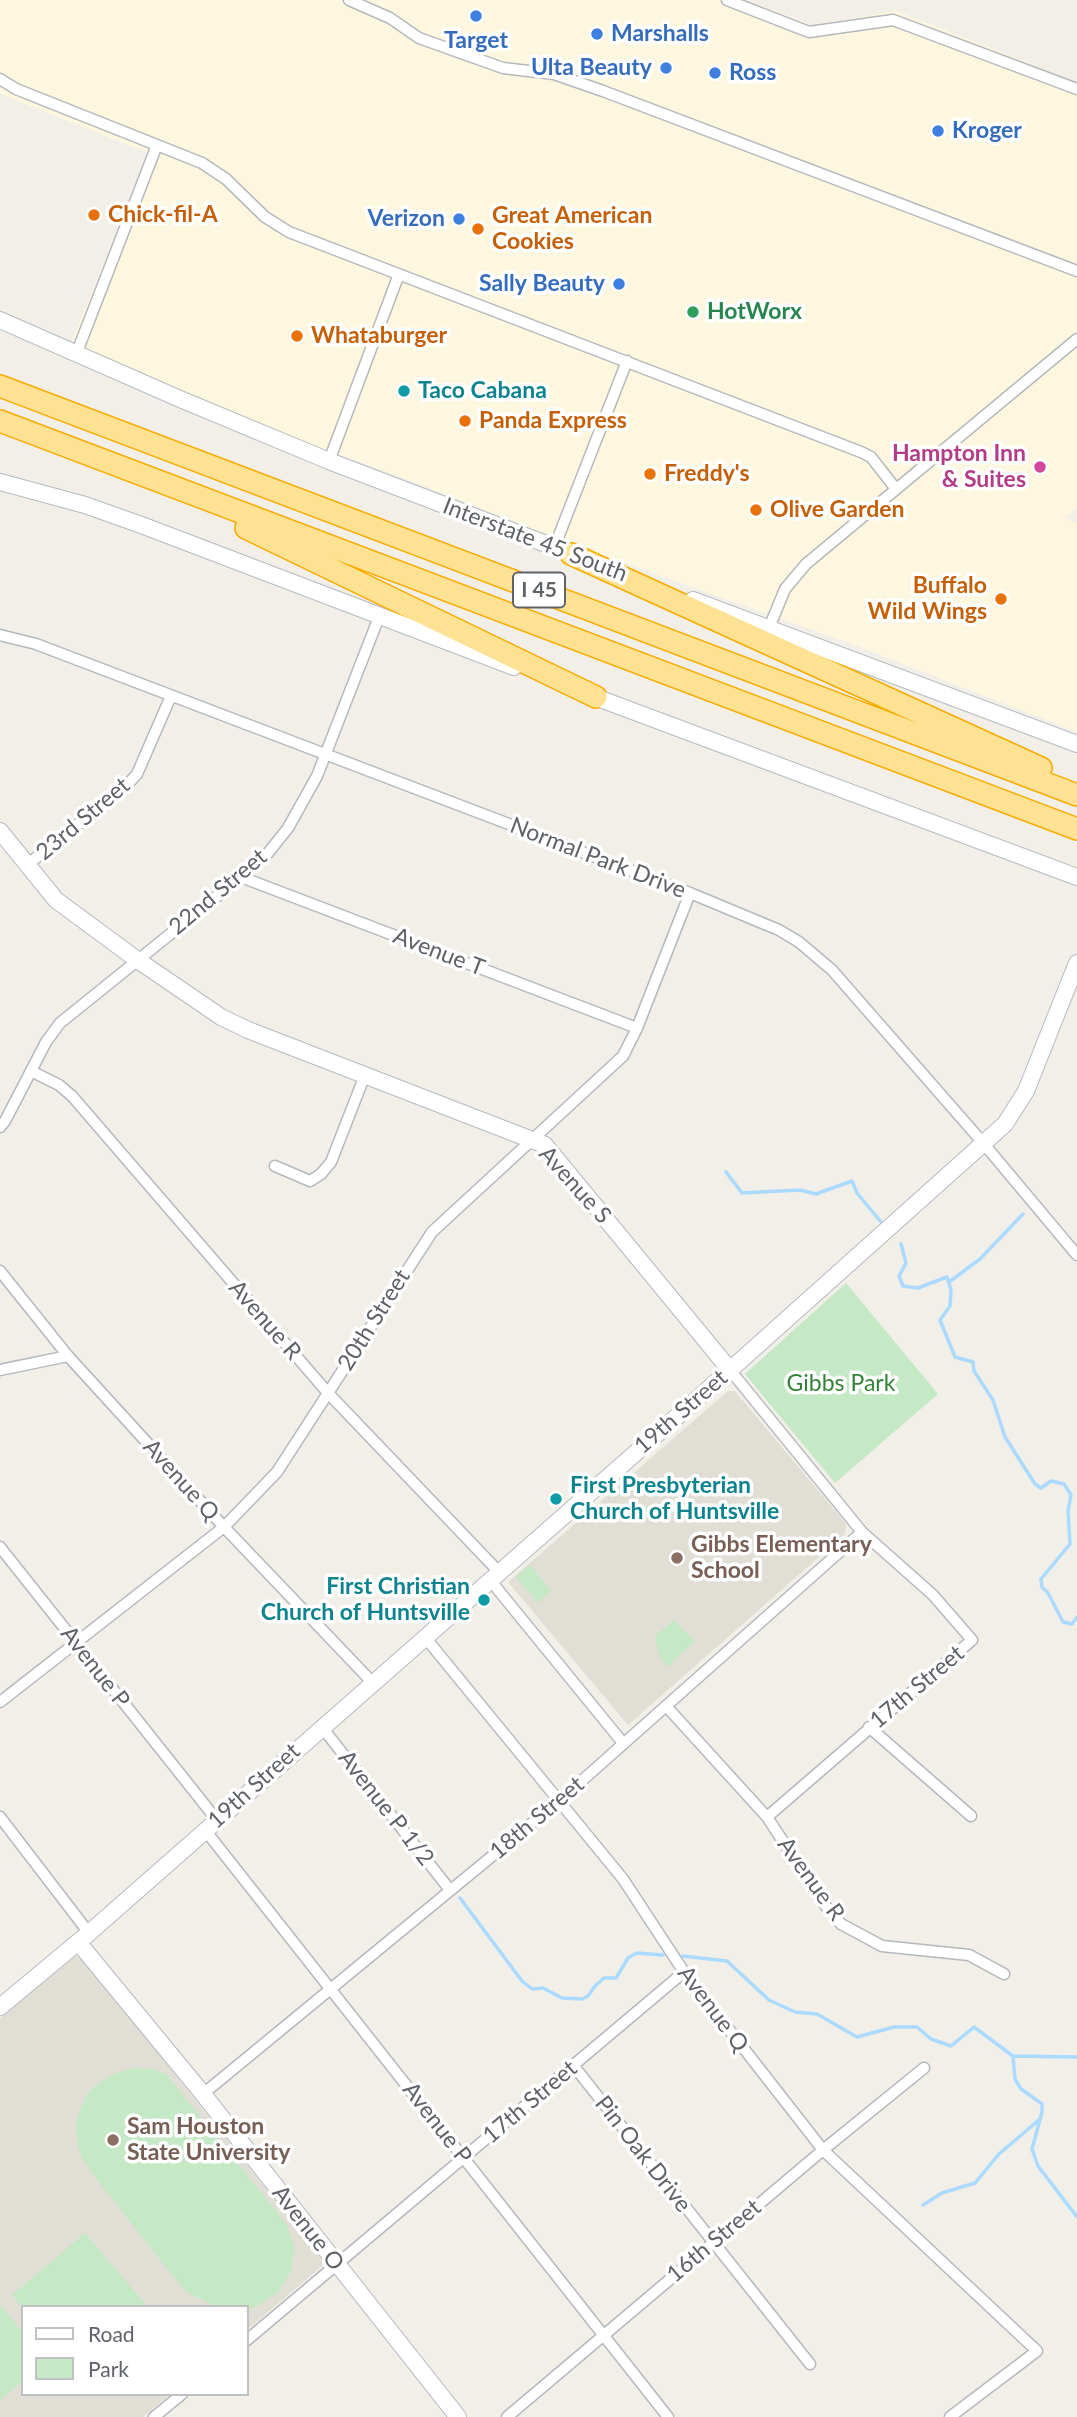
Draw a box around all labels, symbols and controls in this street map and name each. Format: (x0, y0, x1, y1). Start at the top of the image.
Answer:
marker: Target (468, 8, 484, 24)
place label: Marshalls (611, 20, 709, 48)
marker: Marshalls (589, 26, 605, 42)
place label: Target (444, 27, 508, 55)
place label: Ulta Beauty (531, 54, 652, 82)
place label: Ross (729, 59, 776, 87)
marker: Ulta Beauty (658, 60, 674, 76)
marker: Ross (707, 65, 723, 81)
place label: Kroger (952, 117, 1022, 145)
marker: Kroger (930, 123, 946, 139)
place label: Chick-fil-A (108, 201, 218, 229)
place label: Great American Cookies (492, 202, 652, 256)
place label: Verizon (368, 205, 445, 233)
marker: Chick-fil-A (86, 207, 102, 223)
marker: Verizon (451, 211, 467, 227)
marker: Great American Cookies (470, 221, 486, 237)
place label: Sally Beauty (479, 270, 605, 298)
marker: Sally Beauty (611, 276, 627, 292)
place label: HotWorx (707, 298, 802, 326)
marker: HotWorx (685, 304, 701, 320)
place label: Whataburger (311, 322, 447, 350)
marker: Whataburger (289, 328, 305, 344)
place label: Taco Cabana (418, 377, 547, 405)
marker: Taco Cabana (396, 383, 412, 399)
place label: Panda Express (479, 407, 627, 435)
marker: Panda Express (457, 413, 473, 429)
place label: Hampton Inn & Suites (892, 440, 1026, 494)
marker: Hampton Inn & Suites (1032, 459, 1048, 475)
place label: Freddy's (664, 460, 750, 488)
marker: Freddy's (642, 466, 658, 482)
street label: Interstate 45 South (439, 492, 631, 588)
place label: Olive Garden (770, 496, 905, 524)
marker: Olive Garden (748, 502, 764, 518)
road number: I 45 (513, 572, 565, 608)
place label: Buffalo Wild Wings (868, 572, 987, 626)
marker: Buffalo Wild Wings (993, 591, 1009, 607)
street label: 23rd Street (30, 772, 136, 866)
street label: Normal Park Drive (506, 812, 690, 904)
street label: 22nd Street (164, 843, 272, 941)
street label: Avenue T (389, 922, 489, 982)
street label: Avenue S (533, 1141, 617, 1229)
street label: 20th Street (332, 1264, 416, 1376)
street label: Avenue R (223, 1275, 307, 1365)
street label: 19th Street (629, 1364, 733, 1460)
park label: Gibbs Park (787, 1370, 895, 1398)
street label: Avenue Q (137, 1433, 225, 1527)
place label: First Presbyterian Church of Huntsville (570, 1472, 779, 1526)
marker: First Presbyterian Church of Huntsville (548, 1491, 564, 1507)
place label: Gibbs Elementary School (691, 1531, 872, 1585)
marker: Gibbs Elementary School (669, 1550, 685, 1566)
place label: First Christian Church of Huntsville (261, 1573, 470, 1627)
marker: First Christian Church of Huntsville (476, 1592, 492, 1608)
street label: Avenue P (55, 1621, 135, 1713)
street label: 17th Street (864, 1640, 970, 1734)
street label: 19th Street (202, 1738, 306, 1834)
street label: Avenue P 1/2 (332, 1745, 440, 1871)
street label: 18th Street (484, 1771, 590, 1865)
street label: Avenue R (771, 1832, 851, 1926)
street label: Avenue Q (672, 1961, 754, 2057)
street label: 17th Street (477, 2055, 583, 2149)
street label: Avenue P (397, 2077, 477, 2169)
street label: Pin Oak Drive (589, 2090, 697, 2218)
place label: Sam Houston State University (127, 2113, 290, 2167)
marker: Sam Houston State University (105, 2132, 121, 2148)
street label: Avenue O (266, 2180, 350, 2276)
street label: 16th Street (661, 2194, 767, 2288)
legend (21, 2305, 248, 2396)
text: Road (88, 2321, 135, 2346)
text: Park (88, 2356, 129, 2381)

